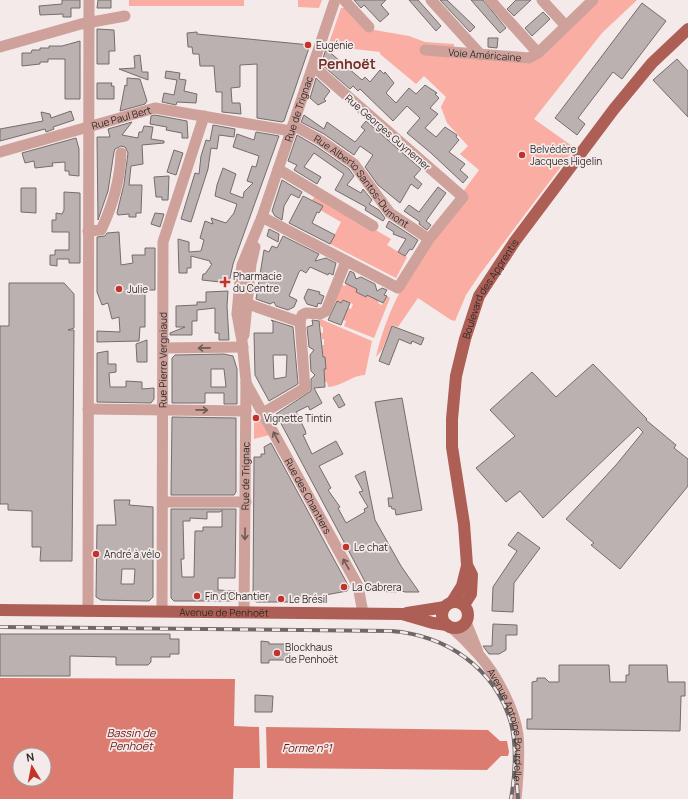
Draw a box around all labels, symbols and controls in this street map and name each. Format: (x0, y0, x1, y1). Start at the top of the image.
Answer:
place label: Eugénie (316, 38, 354, 52)
marker: Eugénie (303, 40, 313, 50)
street label: Voie Américaine (448, 45, 522, 64)
district label: Penhoët (318, 54, 376, 73)
street label: Rue de Trignac (281, 74, 316, 144)
street label: Rue Georges Guynemer (342, 91, 434, 173)
street label: Rue Paul Bert (90, 102, 153, 133)
street label: Rue Alberto Santos-Dumont (312, 131, 412, 231)
place label: Belvédère Jacques Higelin (530, 142, 602, 168)
marker: Belvédère Jacques Higelin (517, 150, 527, 160)
street label: Boulevard des Apprentis (459, 236, 522, 341)
place label: Pharmacie du Centre (233, 269, 282, 295)
marker: Pharmacie du Centre (220, 277, 230, 287)
place label: Julie (127, 282, 148, 296)
marker: Julie (114, 284, 124, 294)
street label: Rue Pierre Vergniaud (156, 312, 170, 408)
one-way arrow (198, 344, 211, 352)
one-way arrow (195, 406, 208, 414)
place label: Vignette Tintin (264, 411, 332, 425)
marker: Vignette Tintin (251, 413, 261, 423)
one-way arrow (272, 432, 280, 444)
street label: Rue de Trignac (238, 441, 252, 510)
street label: Rue des Chantiers (282, 455, 335, 536)
one-way arrow (241, 527, 249, 540)
place label: Le chat (354, 540, 388, 554)
marker: Le chat (341, 542, 351, 552)
place label: André à vélo (104, 547, 160, 561)
marker: André à vélo (91, 549, 101, 559)
one-way arrow (341, 558, 349, 570)
place label: La Cabrera (352, 580, 402, 594)
marker: La Cabrera (339, 582, 349, 592)
place label: Fin d'Chantier (205, 589, 269, 603)
marker: Fin d'Chantier (192, 591, 202, 601)
place label: Le Brésil (289, 592, 327, 606)
marker: Le Brésil (276, 594, 286, 604)
street label: Avenue de Penhoët (179, 605, 269, 620)
place label: Blockhaus de Penhoët (285, 640, 338, 666)
marker: Blockhaus de Penhoët (272, 648, 282, 658)
street label: Avenue Antoine Bourdelle (484, 666, 526, 782)
water label: Bassin de Penhoët (107, 725, 156, 753)
water label: Forme n°1 (282, 740, 332, 755)
north arrow (12, 747, 52, 787)
text: N (25, 749, 35, 765)

